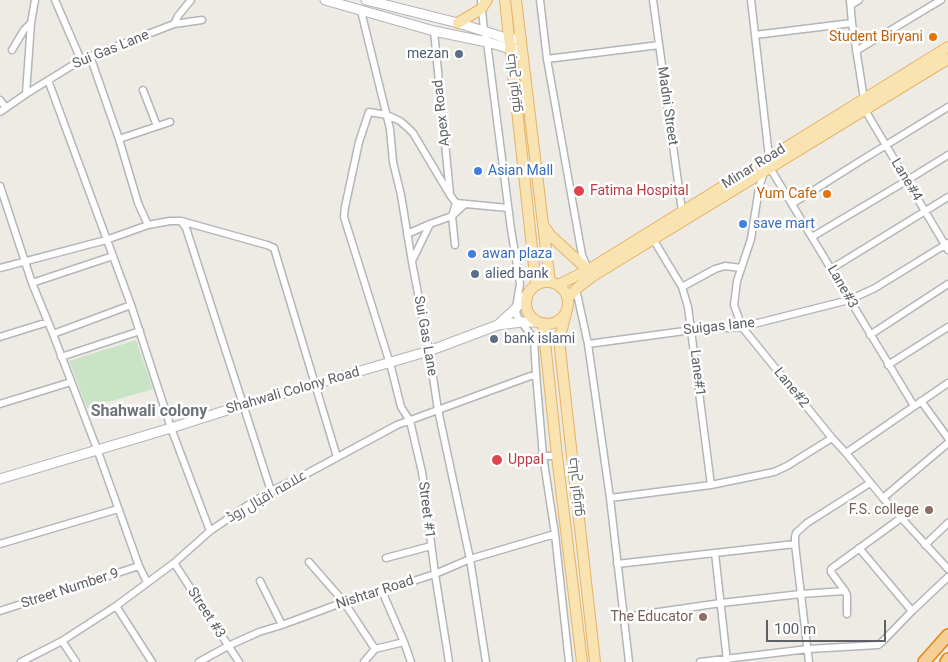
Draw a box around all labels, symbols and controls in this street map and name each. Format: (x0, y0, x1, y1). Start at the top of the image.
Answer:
street label: Sui Gas Lane (70, 27, 152, 73)
place label: Student Biryani (829, 29, 923, 45)
marker: Student Biryani (927, 31, 939, 43)
place label: mezan (407, 46, 449, 62)
marker: mezan (453, 48, 465, 60)
street label: جناح ایونیو (503, 53, 525, 113)
street label: Madni Street (653, 66, 681, 146)
street label: Apex Road (430, 79, 454, 147)
street label: Minar Road (719, 141, 789, 193)
street label: Lane#4 (887, 156, 925, 204)
place label: Asian Mall (488, 163, 553, 179)
marker: Asian Mall (472, 165, 484, 177)
place label: Fatima Hospital (590, 183, 689, 199)
marker: Fatima Hospital (572, 184, 586, 198)
place label: Yum Cafe (757, 186, 817, 202)
marker: Yum Cafe (821, 188, 833, 200)
place label: save mart (753, 216, 815, 232)
marker: save mart (737, 218, 749, 230)
place label: awan plaza (482, 246, 552, 262)
marker: awan plaza (466, 248, 478, 260)
street label: Lane#3 (823, 263, 861, 311)
place label: alied bank (485, 266, 549, 282)
marker: alied bank (469, 268, 481, 280)
street label: Sui Gas Lane (410, 295, 440, 377)
street label: Suigas lane (682, 315, 756, 339)
place label: bank islami (504, 331, 575, 347)
marker: bank islami (488, 333, 500, 345)
street label: Lane#1 (686, 349, 708, 397)
street label: Shahwali Colony Road (224, 364, 362, 418)
street label: Lane#2 (770, 365, 812, 411)
district label: Shahwali colony (91, 402, 207, 422)
place label: Uppal (508, 452, 544, 468)
marker: Uppal (490, 453, 504, 467)
street label: جناح ایونیو (565, 457, 587, 517)
street label: علامہ اقبال روڈ (224, 467, 310, 527)
street label: Street #1 (414, 481, 438, 539)
place label: F.S. college (849, 502, 919, 518)
marker: F.S. college (923, 504, 935, 516)
street label: Street Number 9 (19, 565, 121, 613)
street label: Nishtar Road (334, 573, 416, 613)
street label: Street #3 (183, 585, 229, 641)
place label: The Educator (610, 609, 693, 625)
scale bar (768, 610, 888, 642)
marker: The Educator (697, 611, 709, 623)
text: 100 m (774, 620, 816, 638)

